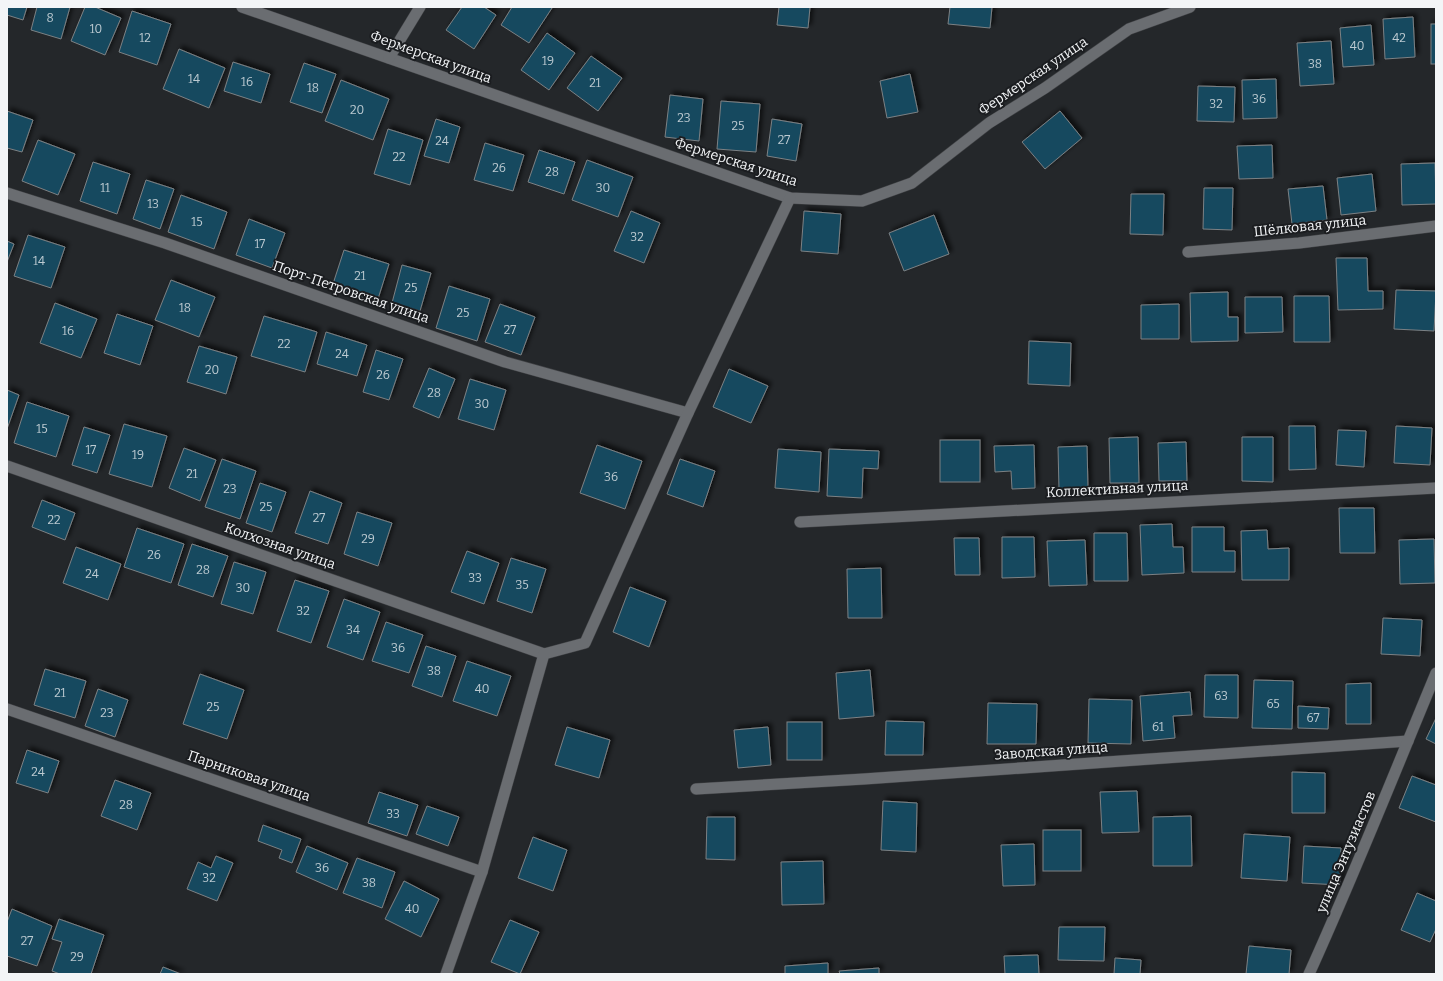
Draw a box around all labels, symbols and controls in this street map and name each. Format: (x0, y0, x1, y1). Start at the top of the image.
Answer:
house number: 8 (46, 11, 54, 25)
house number: 10 (90, 22, 102, 36)
street label: Фермерская улица (368, 27, 494, 87)
house number: 12 (139, 31, 151, 45)
house number: 42 (1392, 31, 1406, 45)
street label: Фермерская улица (975, 33, 1091, 119)
house number: 40 (1350, 39, 1364, 53)
house number: 19 (542, 54, 554, 68)
house number: 38 (1308, 57, 1322, 71)
house number: 14 (188, 72, 200, 86)
house number: 16 (241, 75, 253, 89)
house number: 21 (589, 76, 601, 90)
house number: 18 (307, 81, 319, 95)
house number: 36 (1252, 92, 1266, 106)
house number: 32 (1209, 97, 1223, 111)
house number: 20 (350, 103, 364, 117)
house number: 23 (677, 111, 691, 125)
house number: 25 (732, 119, 744, 133)
house number: 27 (778, 133, 790, 147)
house number: 24 (435, 134, 449, 148)
street label: Фермерская улица (673, 134, 800, 190)
house number: 22 (392, 150, 406, 164)
house number: 26 (492, 161, 506, 175)
house number: 28 (545, 165, 559, 179)
house number: 11 (100, 181, 110, 195)
house number: 30 (596, 181, 610, 195)
house number: 13 (147, 197, 159, 211)
street label: Шёлковая улица (1253, 212, 1367, 240)
house number: 15 (191, 215, 203, 229)
house number: 32 (630, 230, 644, 244)
house number: 17 (255, 237, 265, 251)
house number: 14 (33, 254, 45, 268)
street label: Порт-Петровская улица (271, 257, 432, 327)
house number: 21 (354, 269, 366, 283)
house number: 25 (405, 281, 417, 295)
house number: 18 (179, 301, 191, 315)
house number: 25 (457, 306, 469, 320)
house number: 27 (504, 323, 516, 337)
house number: 16 (62, 324, 74, 338)
house number: 22 (277, 337, 291, 351)
house number: 24 (335, 347, 349, 361)
house number: 20 (205, 363, 219, 377)
house number: 26 (376, 368, 390, 382)
house number: 28 (427, 386, 441, 400)
house number: 30 (475, 397, 489, 411)
house number: 15 (36, 422, 48, 436)
house number: 17 (86, 443, 96, 457)
house number: 19 (132, 448, 144, 462)
house number: 21 (186, 467, 198, 481)
house number: 36 (604, 470, 618, 484)
street label: Коллективная улица (1045, 477, 1189, 501)
house number: 23 (223, 482, 237, 496)
house number: 25 (260, 500, 272, 514)
house number: 27 (313, 511, 325, 525)
house number: 22 (47, 513, 61, 527)
street label: Колхозная улица (222, 519, 338, 573)
house number: 29 (361, 532, 375, 546)
house number: 26 (147, 548, 161, 562)
house number: 28 (196, 563, 210, 577)
house number: 24 (85, 567, 99, 581)
house number: 33 (468, 571, 482, 585)
house number: 35 (515, 578, 529, 592)
house number: 30 (236, 581, 250, 595)
house number: 32 (296, 604, 310, 618)
house number: 34 (346, 623, 360, 637)
house number: 36 (391, 641, 405, 655)
house number: 38 (427, 664, 441, 678)
house number: 40 (475, 682, 489, 696)
house number: 21 (54, 686, 66, 700)
house number: 63 (1214, 689, 1228, 703)
house number: 65 (1266, 697, 1280, 711)
house number: 25 (207, 700, 219, 714)
house number: 23 (100, 706, 114, 720)
house number: 67 (1307, 711, 1319, 725)
house number: 61 (1152, 720, 1164, 734)
street label: Заводская улица (994, 739, 1109, 763)
street label: Парниковая улица (186, 747, 313, 805)
house number: 24 (31, 765, 45, 779)
street label: улица Энтузиастов (1312, 789, 1379, 916)
house number: 28 (119, 798, 133, 812)
house number: 33 (386, 807, 400, 821)
house number: 36 (315, 861, 329, 875)
house number: 32 (202, 871, 216, 885)
house number: 38 (362, 876, 376, 890)
house number: 40 (405, 902, 419, 916)
house number: 27 (21, 934, 33, 948)
house number: 29 (70, 950, 84, 964)

